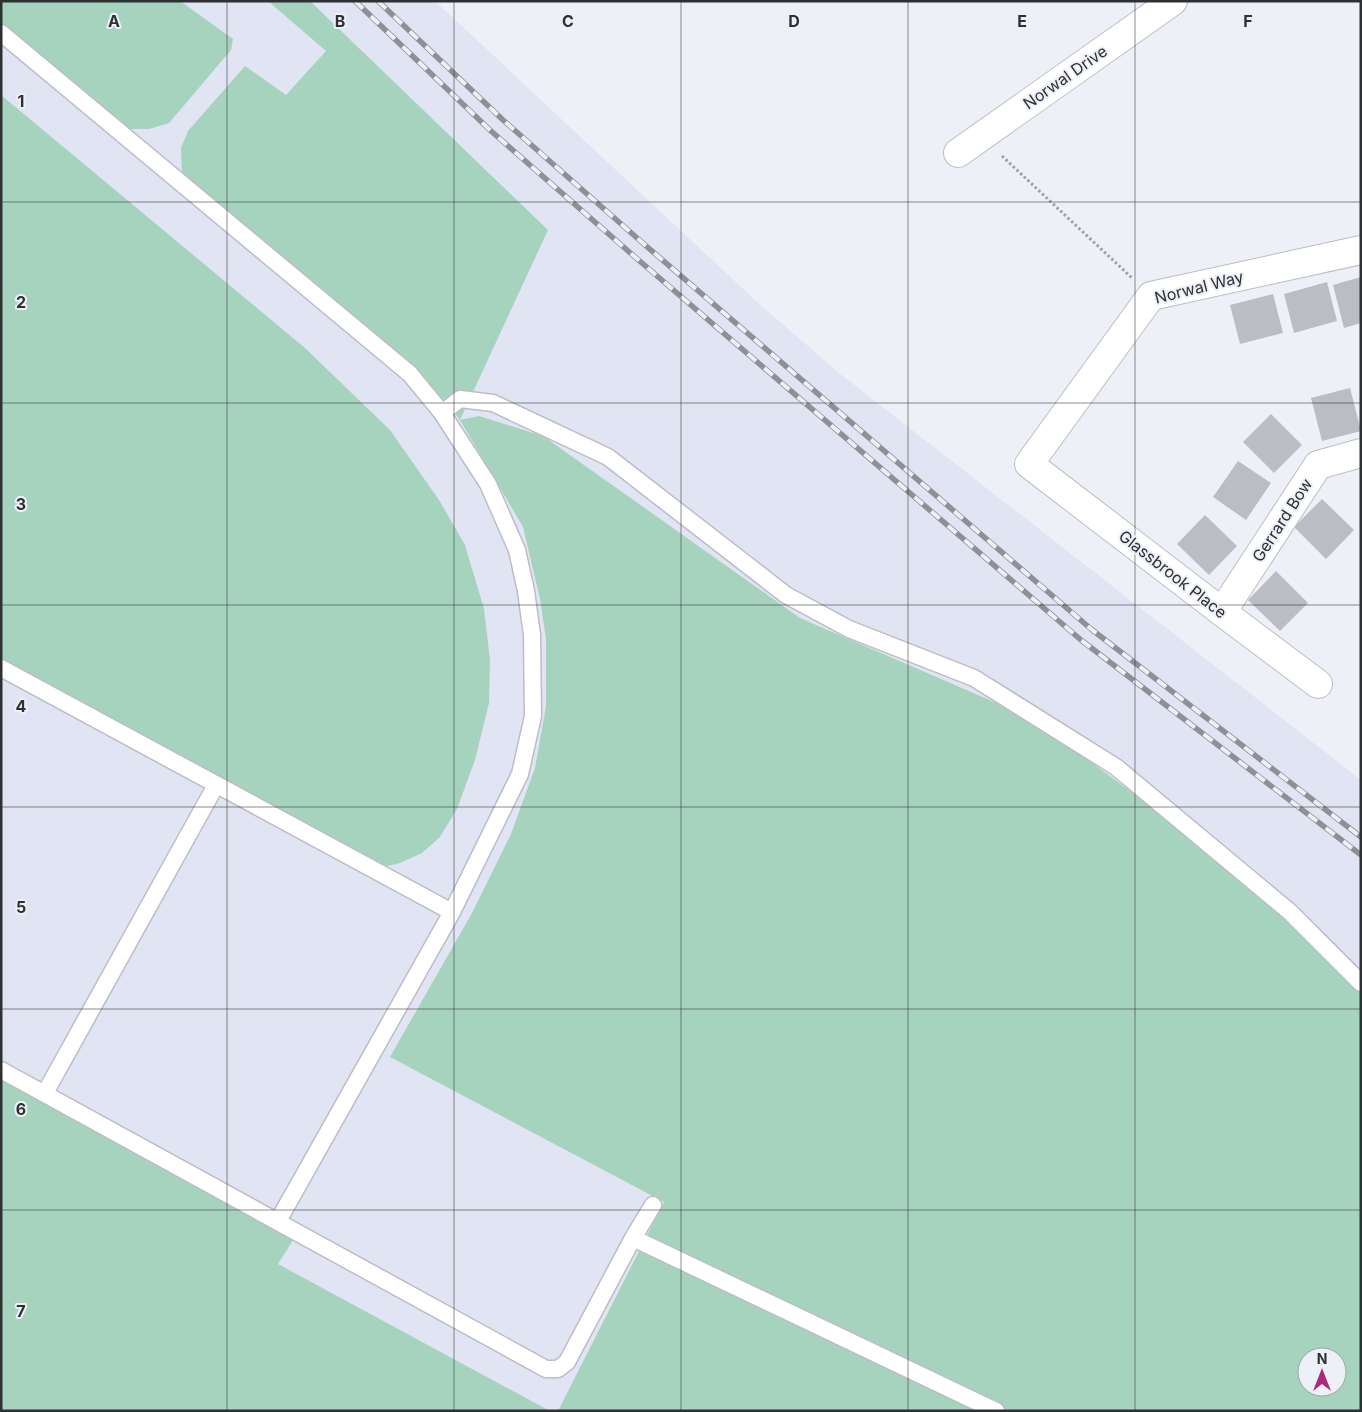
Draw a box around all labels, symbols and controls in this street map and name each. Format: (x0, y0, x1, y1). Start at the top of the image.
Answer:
text: A (108, 11, 120, 31)
text: B (335, 11, 345, 31)
text: C (562, 11, 574, 31)
text: D (788, 11, 800, 31)
text: E (1017, 11, 1027, 31)
text: F (1243, 11, 1253, 31)
street label: Norwal Drive (1019, 41, 1111, 113)
text: 1 (18, 91, 24, 111)
street label: Norwal Way (1152, 266, 1246, 308)
text: 2 (16, 292, 26, 312)
street label: Gerrard Bow (1248, 475, 1316, 565)
text: 3 (16, 494, 26, 514)
street label: Glassbrook Place (1115, 526, 1231, 622)
text: 4 (16, 696, 27, 716)
text: 5 (16, 897, 26, 917)
text: 6 (16, 1099, 26, 1119)
text: 7 (16, 1301, 26, 1321)
north arrow (1297, 1347, 1347, 1397)
text: N (1317, 1350, 1327, 1367)

